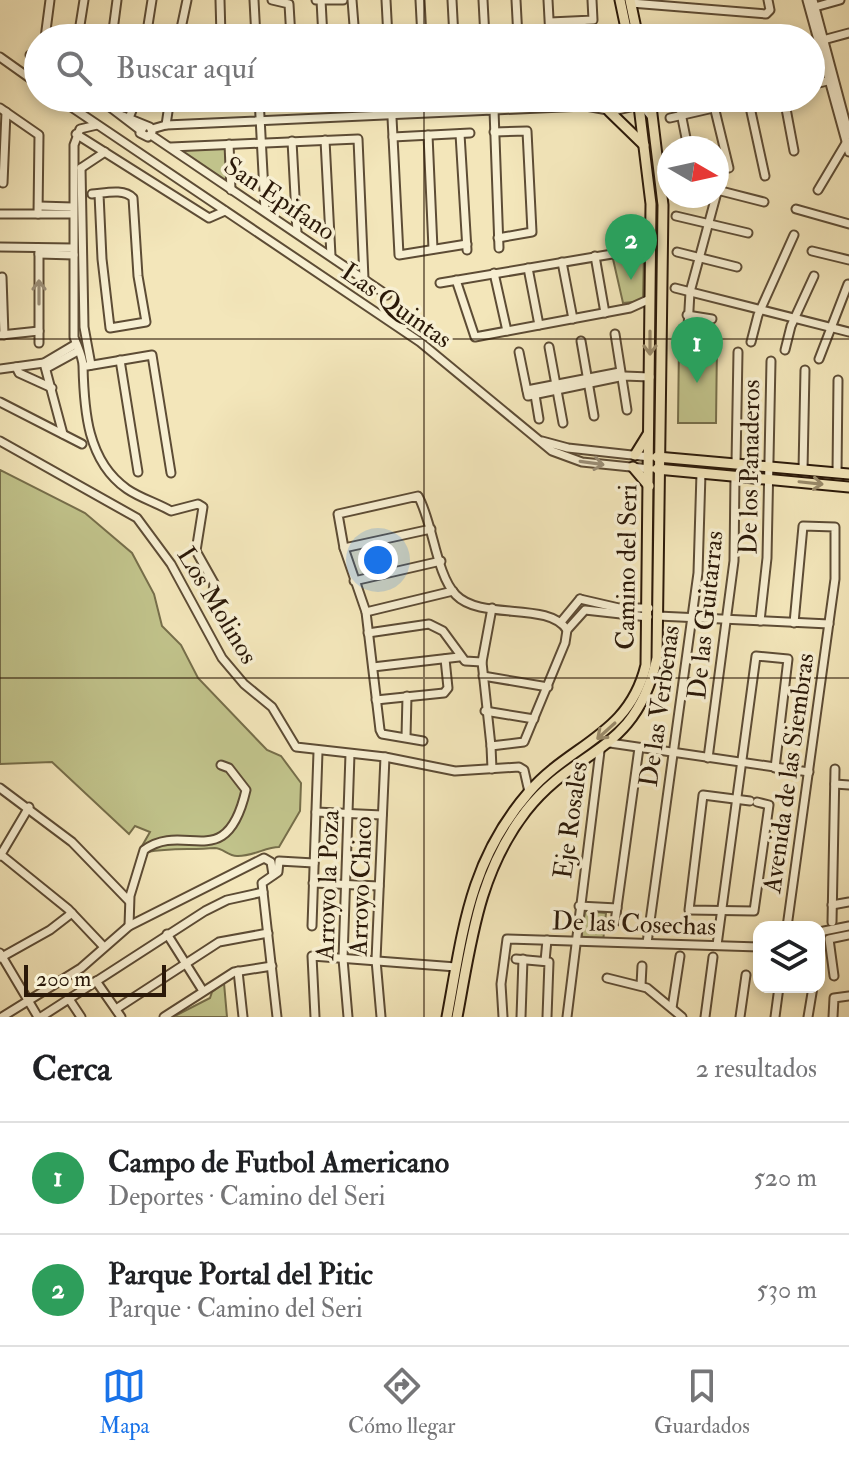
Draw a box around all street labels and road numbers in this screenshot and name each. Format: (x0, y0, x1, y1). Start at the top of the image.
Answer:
street label: San Epifano (217, 150, 341, 249)
street label: Las Quintas (335, 256, 458, 356)
street label: De los Panaderos (732, 379, 768, 555)
street label: Camino del Seri (610, 484, 644, 650)
street label: De las Guitarras (681, 529, 731, 701)
street label: Los Molinos (170, 541, 265, 670)
street label: De las Verbenas (633, 623, 687, 789)
street label: Avenida de las Siembras (756, 651, 822, 896)
street label: Eje Rosales (547, 759, 595, 881)
street label: Arroyo la Poza (309, 809, 347, 962)
street label: Arroyo Chico (343, 816, 379, 957)
street label: De las Cosechas (551, 905, 717, 943)

